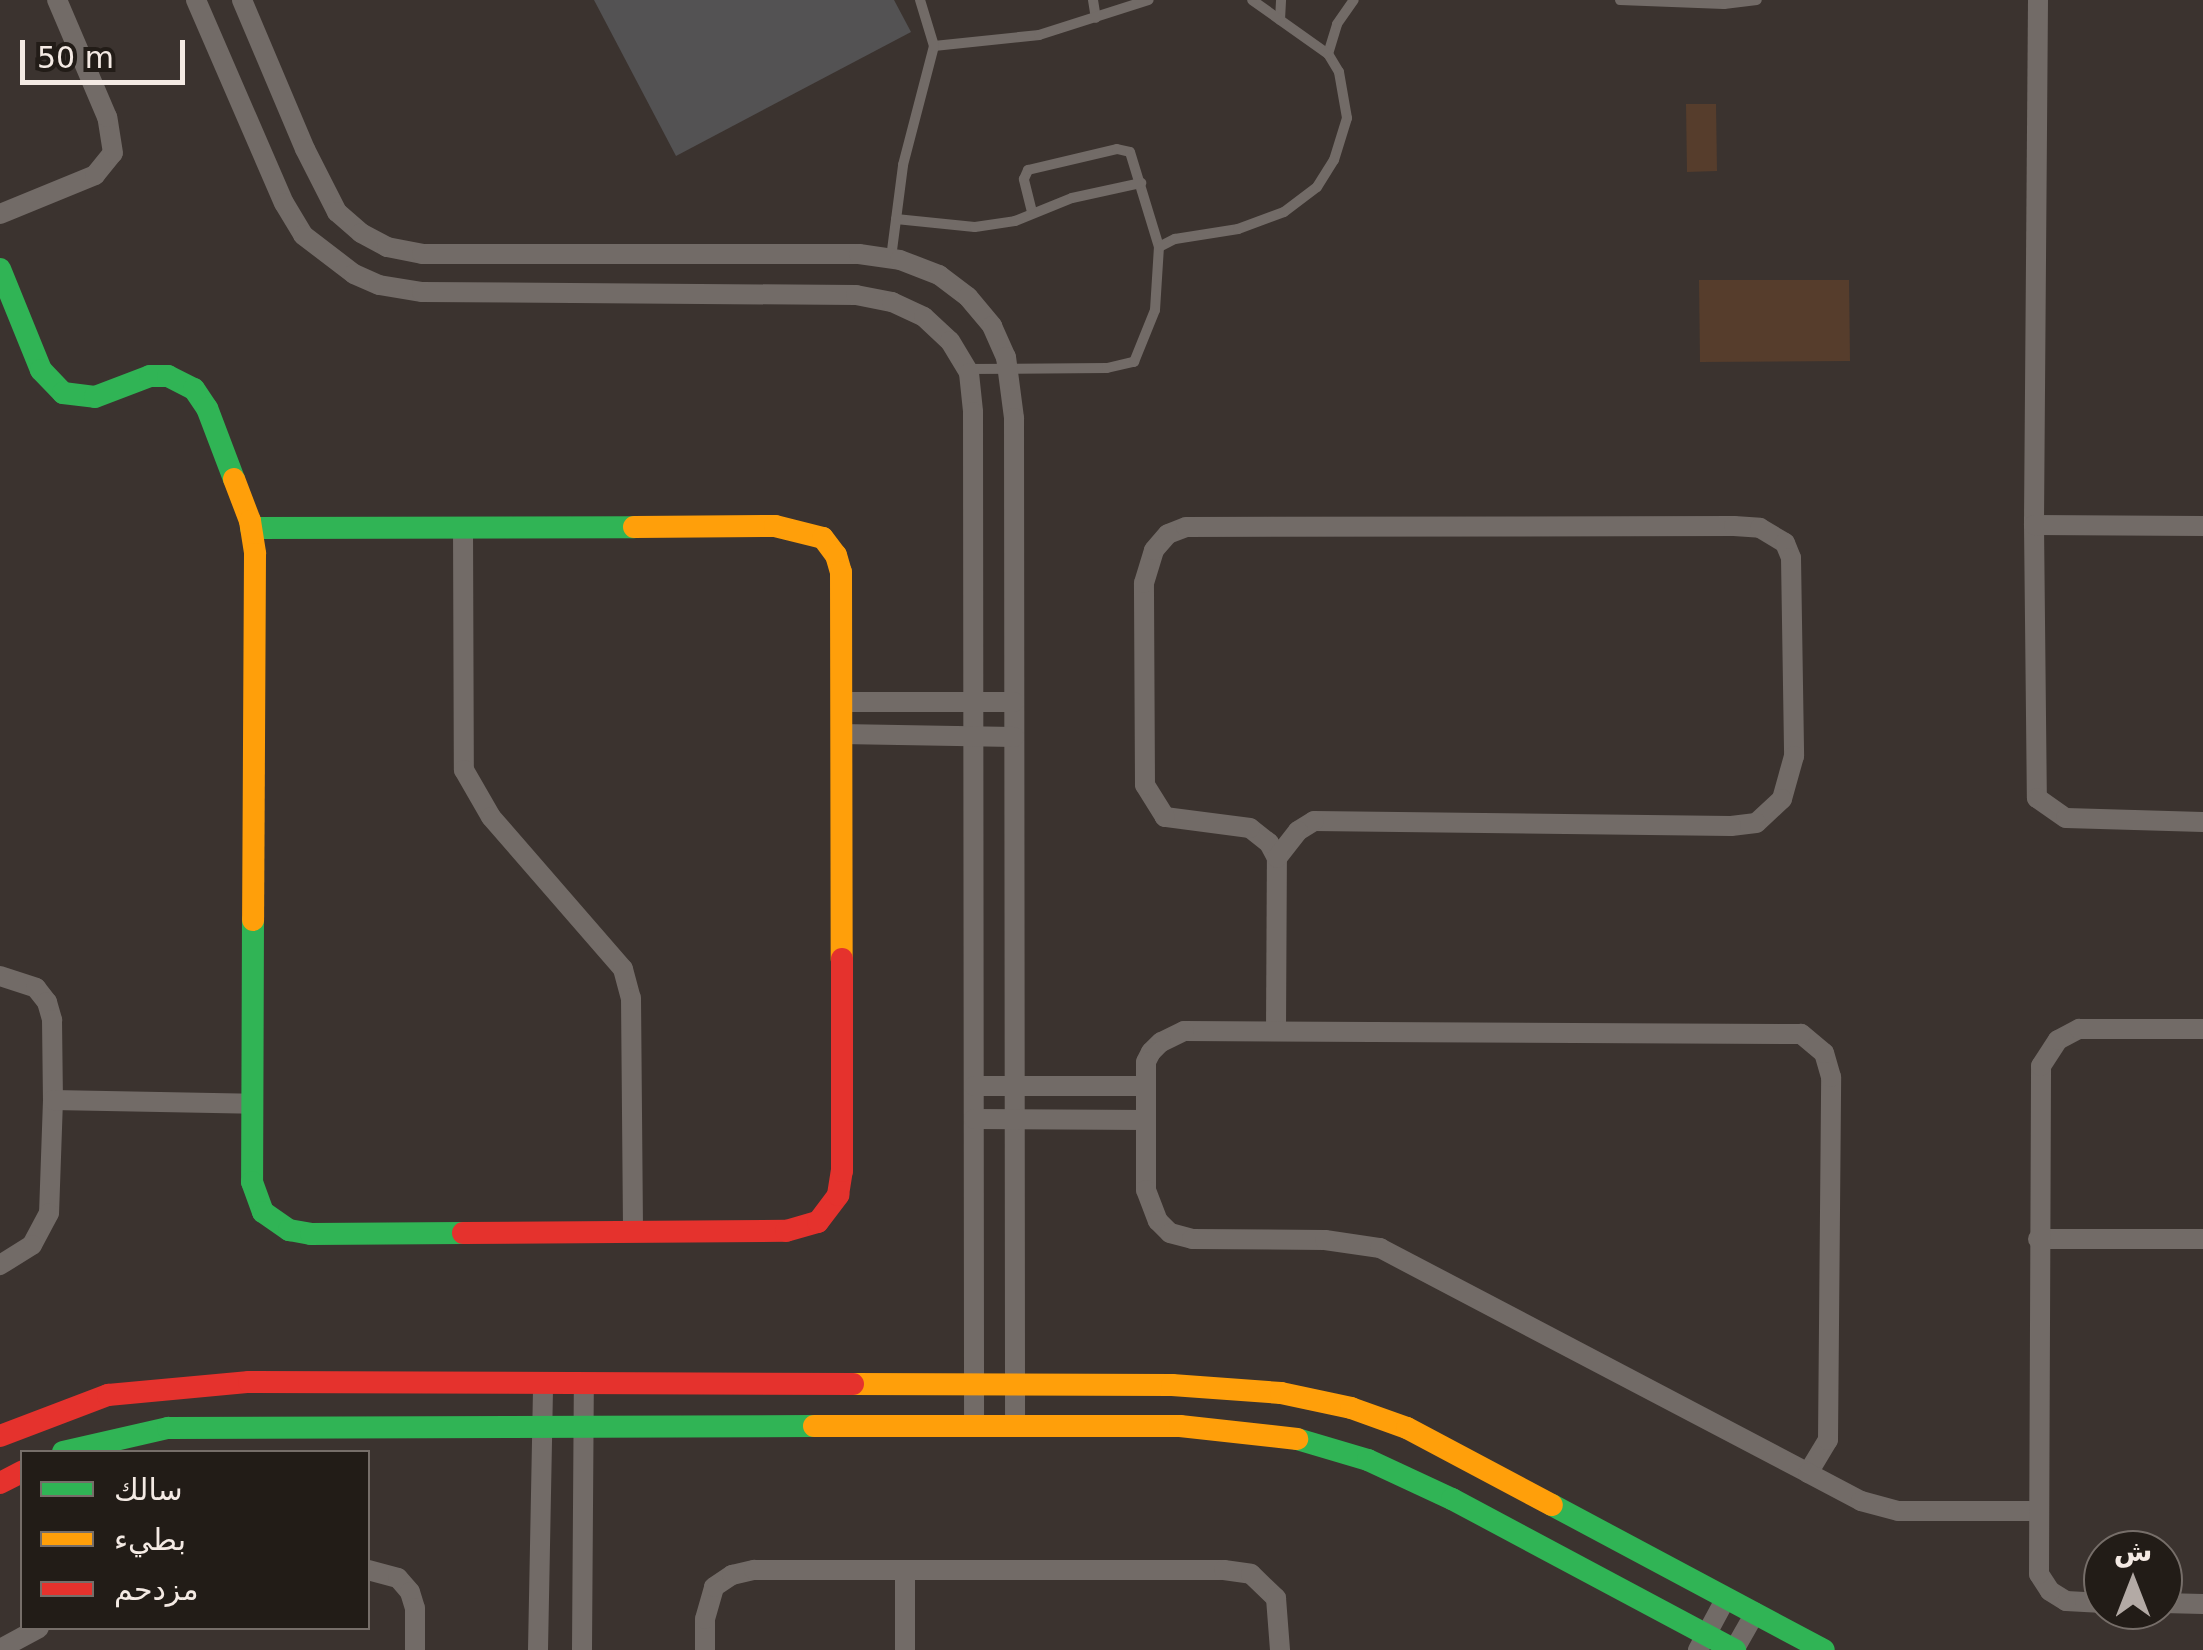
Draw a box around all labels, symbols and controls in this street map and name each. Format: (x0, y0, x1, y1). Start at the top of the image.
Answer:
scale bar (25, 20, 190, 82)
text: 50 m (37, 40, 114, 75)
legend (20, 1450, 370, 1630)
text: سالك (114, 1472, 183, 1507)
text: بطيء (114, 1522, 186, 1557)
north arrow (2083, 1530, 2183, 1630)
text: ش (2114, 1535, 2152, 1568)
text: مزدحم (114, 1572, 199, 1607)

